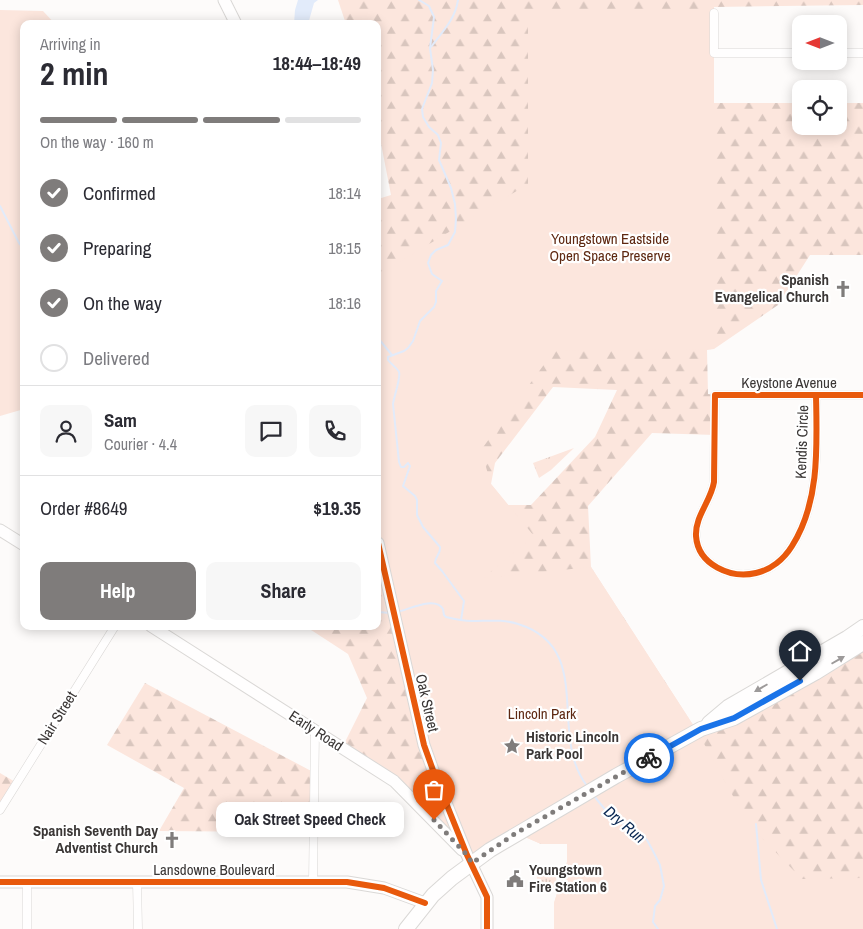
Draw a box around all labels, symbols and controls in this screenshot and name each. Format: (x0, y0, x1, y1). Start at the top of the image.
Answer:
north arrow (792, 15, 848, 70)
map controls (792, 15, 847, 135)
text: Arriving in (40, 33, 101, 55)
text: 18:44–18:49 (273, 50, 361, 76)
text: 2 min (40, 52, 109, 95)
button: locate (792, 80, 847, 135)
text: On the way · 160 m (40, 131, 154, 153)
icon: check (40, 179, 68, 207)
text: Confirmed (83, 180, 156, 206)
text: 18:14 (328, 182, 361, 204)
park label: Youngstown Eastside Open Space Preserve (549, 228, 671, 266)
icon: check (40, 234, 68, 262)
text: Preparing (83, 235, 151, 261)
text: 18:15 (328, 237, 361, 259)
place label: Spanish Evangelical Church (715, 269, 829, 307)
church icon: Spanish Evangelical Church (833, 279, 853, 299)
icon: check (40, 289, 68, 317)
text: On the way (83, 290, 162, 316)
text: 18:16 (328, 292, 361, 314)
text: Delivered (83, 345, 150, 371)
street label: Keystone Avenue (741, 372, 837, 393)
button: person (40, 405, 92, 457)
button: chat (245, 405, 297, 457)
button: phone (309, 405, 361, 457)
street label: Kendis Circle (790, 405, 813, 479)
text: Sam (104, 407, 137, 433)
text: Courier · 4.4 (104, 433, 177, 455)
text: Order #8649 (40, 495, 127, 521)
text: $19.35 (313, 495, 361, 521)
button: Help (40, 562, 196, 620)
button: Share (206, 562, 361, 620)
pin (779, 630, 821, 681)
icon: home (786, 637, 814, 665)
one-way arrow (832, 655, 845, 664)
street label: Oak Street (411, 672, 444, 734)
one-way arrow (754, 684, 769, 692)
street label: Nair Street (32, 686, 82, 749)
park label: Lincoln Park (508, 703, 577, 724)
street label: Early Road (285, 705, 348, 756)
place label: Historic Lincoln Park Pool (526, 726, 619, 764)
courier (624, 733, 674, 783)
place icon: Historic Lincoln Park Pool (502, 736, 522, 756)
icon: bike (635, 744, 663, 772)
pin (413, 769, 455, 820)
icon: bag (420, 776, 448, 804)
water label: Dry Run (599, 800, 651, 848)
callout: Oak Street Speed Check (216, 802, 404, 838)
text: Oak Street Speed Check (234, 808, 386, 830)
place label: Spanish Seventh Day Adventist Church (33, 820, 158, 858)
church icon: Spanish Seventh Day Adventist Church (162, 830, 182, 850)
street label: Lansdowne Boulevard (153, 859, 275, 880)
place label: Youngstown Fire Station 6 (529, 859, 607, 897)
public building icon: Youngstown Fire Station 6 (505, 869, 525, 889)

